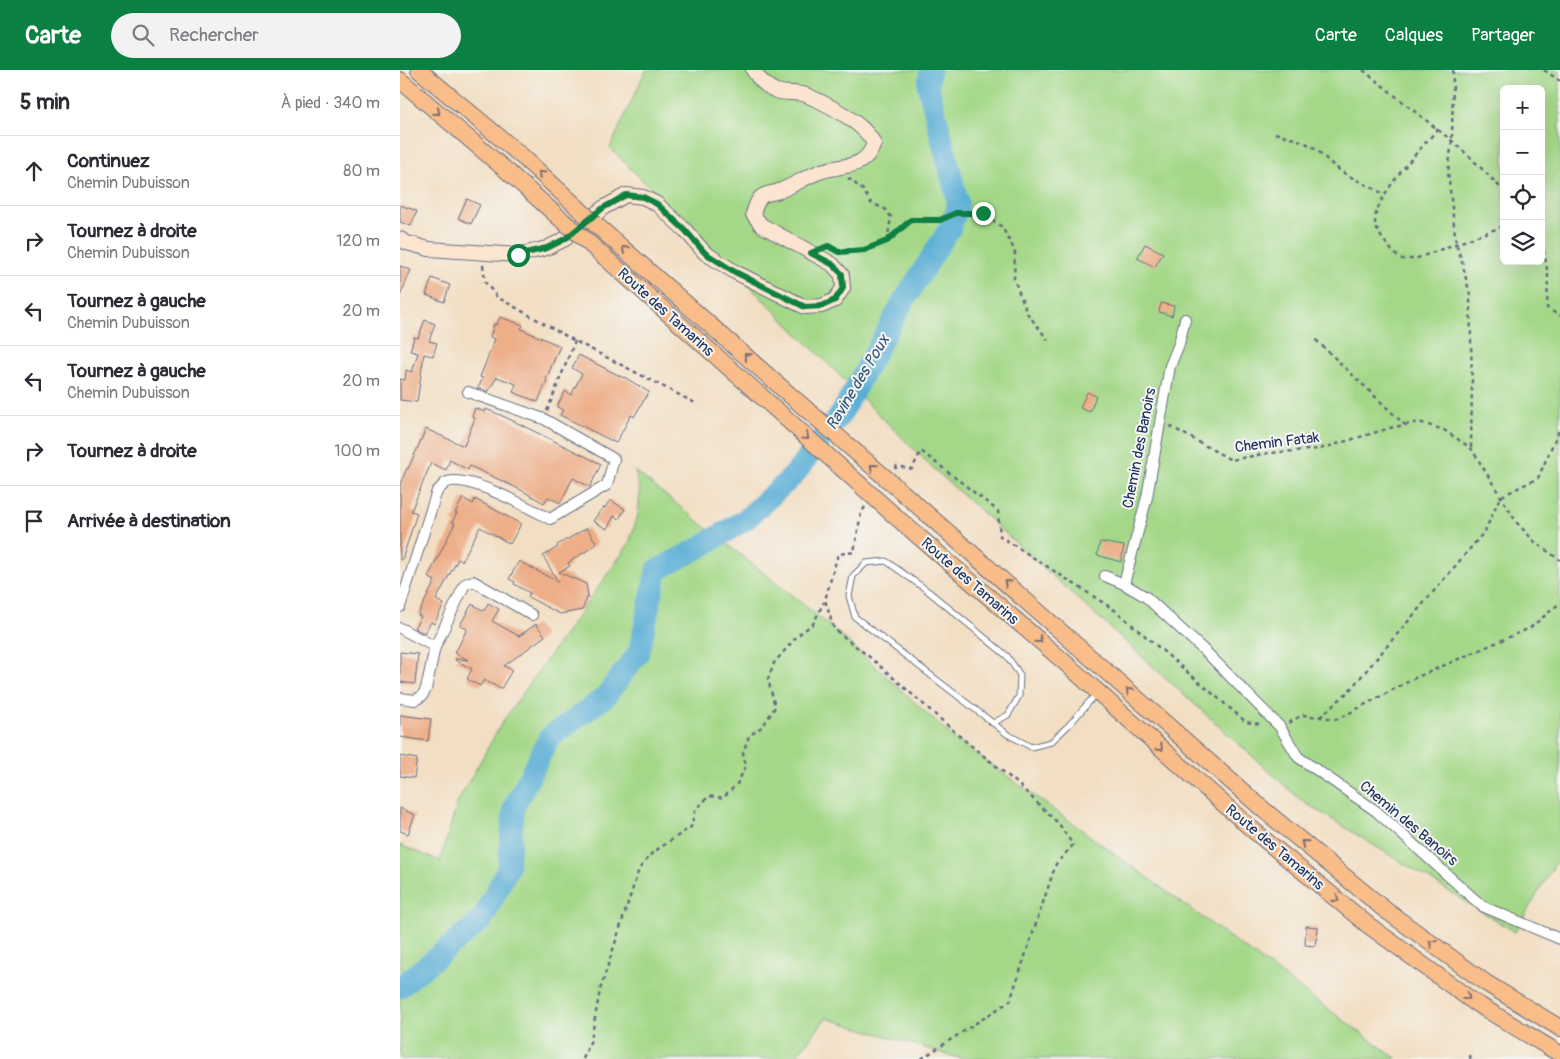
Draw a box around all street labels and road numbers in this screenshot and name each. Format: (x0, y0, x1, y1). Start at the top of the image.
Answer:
street label: Route des Tamarins (613, 264, 718, 361)
street label: Chemin des Banoirs (1118, 386, 1161, 510)
street label: Chemin Fatak (1234, 428, 1321, 457)
street label: Route des Tamarins (917, 534, 1023, 629)
street label: Chemin des Banoirs (1356, 777, 1462, 870)
street label: Route des Tamarins (1221, 800, 1328, 894)

